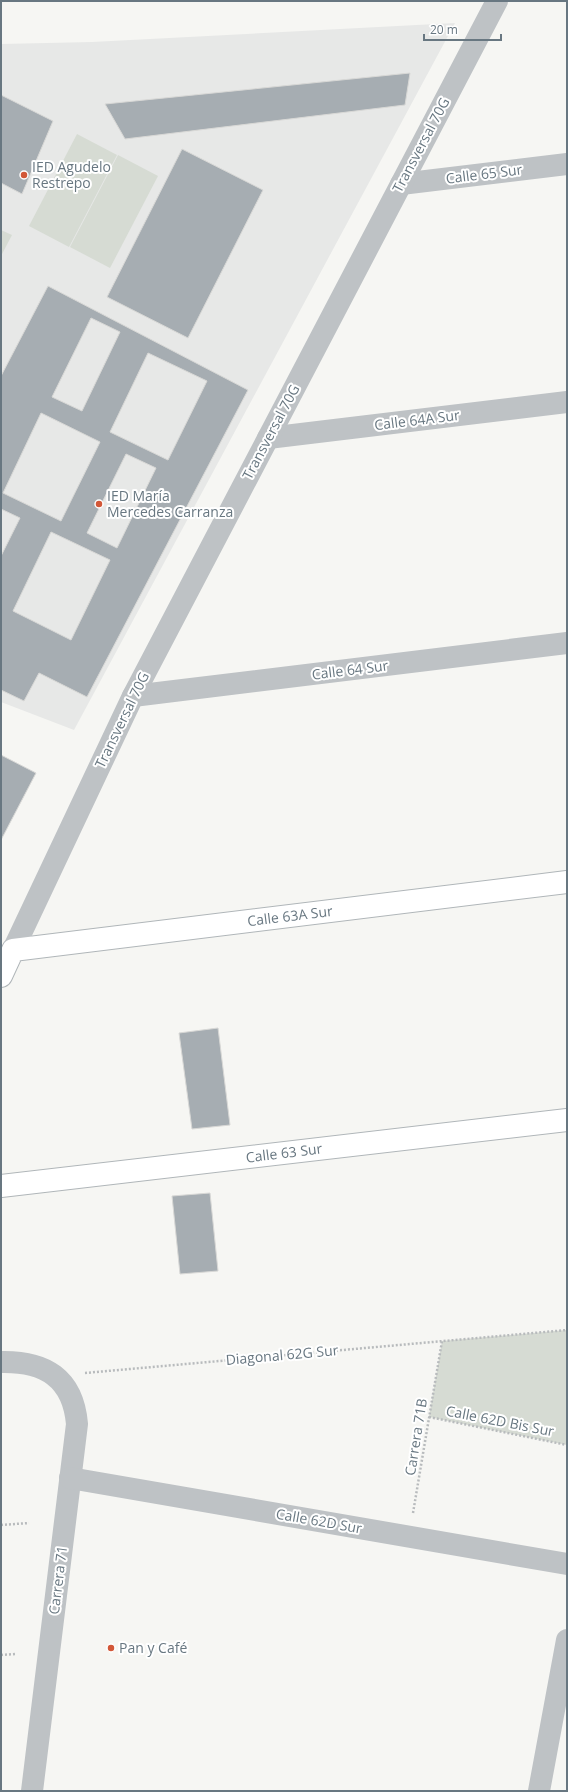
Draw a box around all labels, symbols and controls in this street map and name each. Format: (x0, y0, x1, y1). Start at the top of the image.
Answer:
scale bar (424, 16, 501, 42)
text: 20 m (430, 21, 458, 38)
street label: Transversal 70G (388, 94, 454, 196)
place label: IED Agudelo Restrepo (32, 157, 111, 192)
street label: Calle 65 Sur (445, 159, 523, 188)
marker: IED Agudelo Restrepo (19, 170, 29, 180)
street label: Transversal 70G (238, 381, 304, 483)
street label: Calle 64A Sur (373, 405, 461, 434)
place label: IED María Mercedes Carranza (107, 486, 233, 521)
marker: IED María Mercedes Carranza (94, 499, 104, 509)
street label: Calle 64 Sur (311, 655, 389, 684)
street label: Transversal 70G (90, 668, 153, 771)
street label: Calle 63A Sur (246, 901, 334, 930)
street label: Calle 63 Sur (245, 1138, 323, 1167)
street label: Diagonal 62G Sur (225, 1340, 339, 1369)
street label: Carrera 71B (400, 1397, 431, 1477)
street label: Calle 62D Bis Sur (444, 1401, 556, 1440)
street label: Calle 62D Sur (275, 1504, 364, 1537)
street label: Carrera 71 (44, 1545, 71, 1615)
place label: Pan y Café (119, 1638, 187, 1657)
marker: Pan y Café (106, 1643, 116, 1653)

